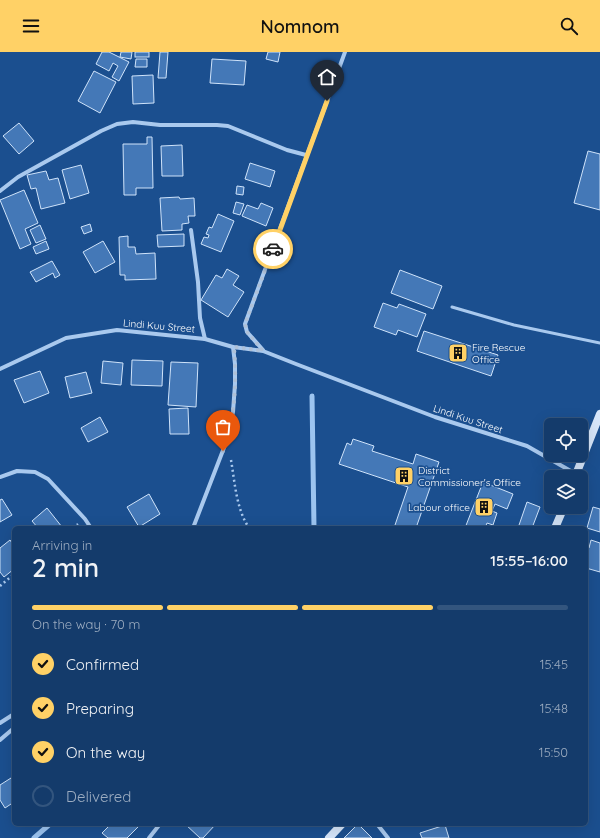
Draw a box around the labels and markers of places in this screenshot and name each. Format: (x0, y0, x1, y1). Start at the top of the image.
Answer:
pin (310, 60, 344, 101)
place label: Fire Rescue Office (472, 341, 526, 366)
building icon: Fire Rescue Office (447, 342, 469, 364)
pin (206, 410, 240, 451)
place label: District Commissioner's Office (418, 464, 521, 489)
building icon: District Commissioner's Office (393, 465, 415, 487)
building icon: Labour office (473, 496, 495, 518)
place label: Labour office (408, 501, 470, 514)

